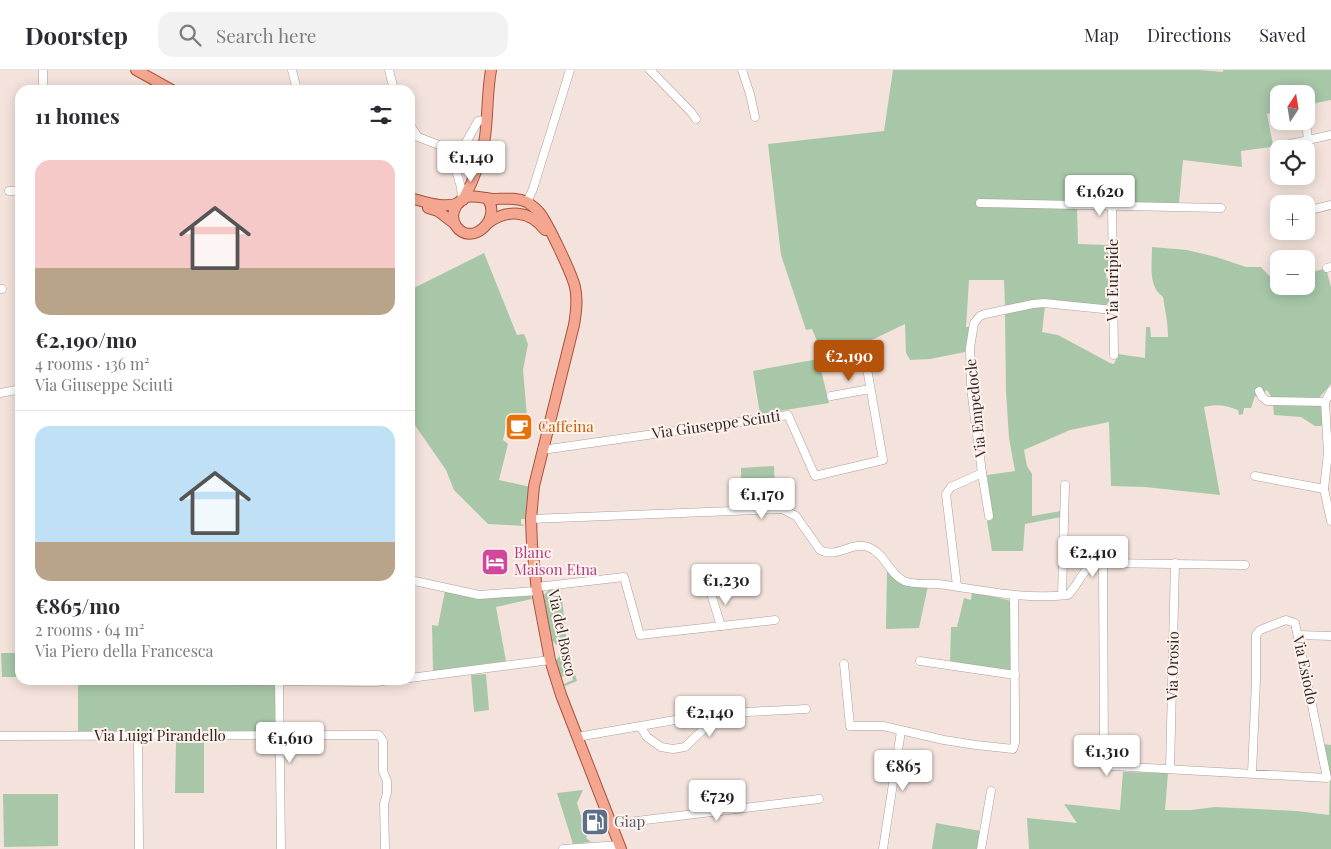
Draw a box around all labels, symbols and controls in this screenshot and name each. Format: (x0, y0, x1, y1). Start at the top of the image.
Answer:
search box (158, 12, 508, 57)
text: Doorstep (25, 19, 128, 51)
icon: search (176, 21, 204, 49)
text: Search here (216, 22, 316, 48)
text: Map (1084, 23, 1119, 47)
text: Directions (1147, 23, 1231, 47)
text: Saved (1259, 23, 1306, 47)
north arrow (1270, 85, 1315, 130)
map controls (1270, 85, 1315, 295)
text: 11 homes (35, 101, 120, 129)
icon: filters (367, 101, 395, 129)
pin: €1,140 (430, 140, 512, 183)
button: locate (1270, 140, 1315, 185)
text: €1,140 (448, 146, 494, 167)
pin: €1,620 (1059, 174, 1141, 217)
text: €1,620 (1076, 180, 1124, 201)
icon: home (170, 193, 260, 283)
button: + (1270, 195, 1315, 240)
street label: Via Euripide (1102, 239, 1122, 322)
button: − (1270, 250, 1315, 295)
text: €2,190/mo (35, 325, 137, 353)
pin: €2,190 (808, 340, 890, 382)
text: €2,190 (825, 345, 873, 366)
text: 4 rooms · 136 m² (35, 353, 150, 374)
street label: Via Empedocle (960, 358, 990, 459)
text: Via Giuseppe Sciuti (35, 374, 173, 395)
street label: Via Giuseppe Sciuti (649, 405, 782, 443)
cafe icon: Caffeina (504, 412, 534, 442)
place label: Caffeina (538, 416, 594, 436)
icon: home (170, 458, 260, 548)
pin: €1,170 (721, 478, 803, 520)
text: €1,170 (740, 483, 784, 504)
pin: €2,410 (1052, 536, 1134, 578)
text: €2,410 (1069, 541, 1117, 562)
place label: Blanc Maison Etna (514, 542, 598, 579)
hotel icon: Blanc Maison Etna (480, 547, 510, 577)
pin: €1,230 (685, 564, 767, 606)
text: €1,230 (702, 569, 750, 590)
street label: Via del Bosco (544, 586, 582, 678)
text: €865/mo (35, 591, 120, 619)
text: 2 rooms · 64 m² (35, 619, 144, 640)
street label: Via Orosio (1161, 631, 1183, 702)
street label: Via Esiodo (1289, 633, 1323, 706)
text: Via Piero della Francesca (35, 640, 214, 661)
pin: €2,140 (669, 696, 751, 738)
text: €2,140 (686, 701, 734, 722)
pin: €1,610 (249, 722, 331, 764)
street label: Via Luigi Pirandello (93, 725, 226, 745)
text: €1,610 (267, 727, 313, 748)
pin: €1,310 (1066, 734, 1148, 777)
text: €1,310 (1085, 740, 1129, 761)
pin: €865 (873, 750, 933, 792)
text: €865 (885, 755, 921, 776)
pin: €729 (687, 780, 747, 822)
text: €729 (700, 785, 734, 806)
fuel station icon: Giap (580, 807, 610, 837)
place label: Giap (614, 811, 645, 831)

